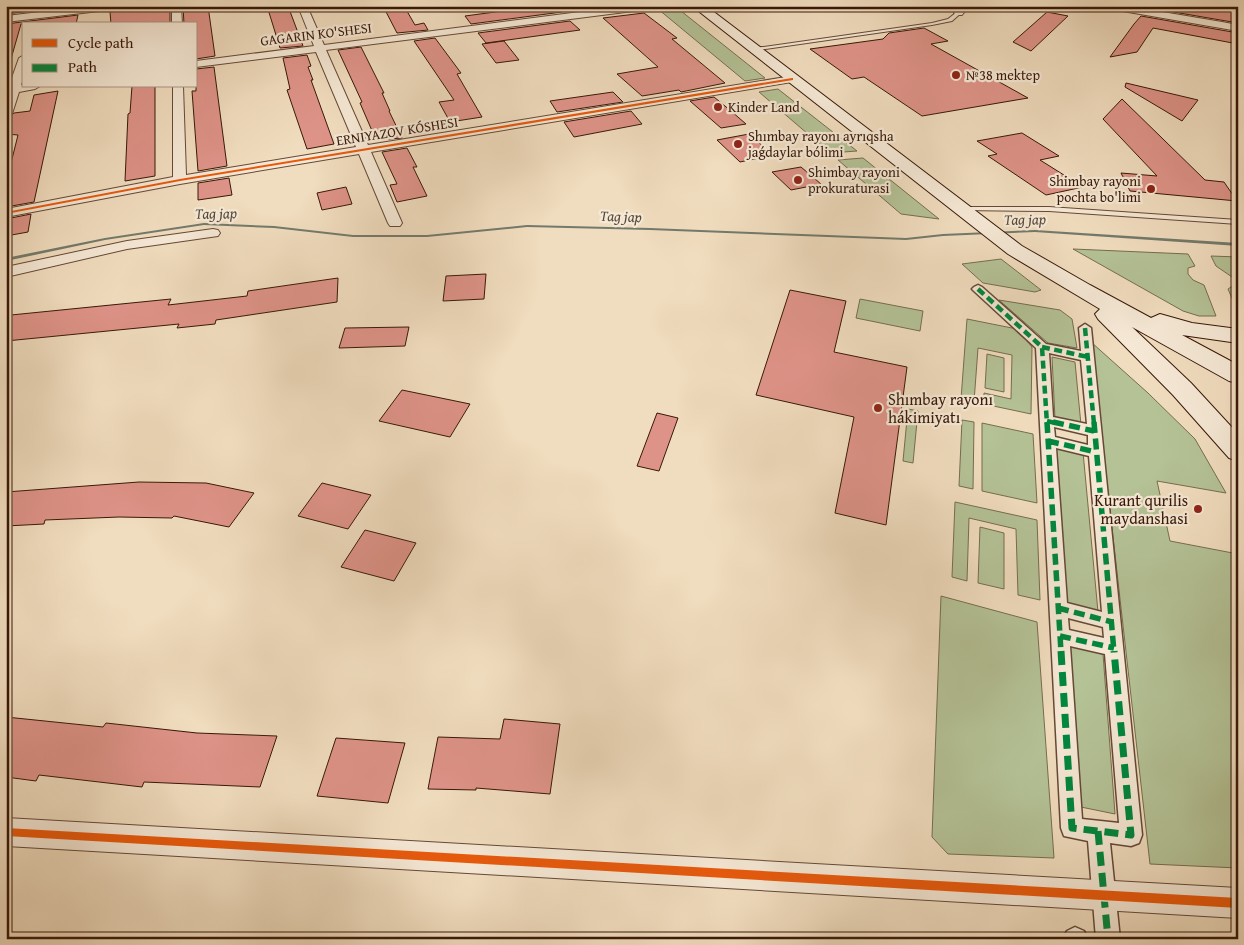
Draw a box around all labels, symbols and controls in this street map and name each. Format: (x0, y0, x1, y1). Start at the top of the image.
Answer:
street label: GAGARIN KO'SHESI (259, 17, 373, 51)
legend (22, 22, 198, 88)
text: Cycle path (68, 32, 134, 53)
text: Path (68, 56, 97, 77)
place label: №38 mektep (966, 65, 1040, 85)
marker: №38 mektep (950, 69, 962, 81)
place label: Kinder Land (728, 97, 800, 117)
marker: Kinder Land (712, 101, 724, 113)
street label: ERNIYAZOV KÓSHESI (335, 111, 459, 151)
place label: Shımbay rayonı ayrıqsha jaǵdaylar bólimi (746, 126, 894, 162)
marker: Shımbay rayonı ayrıqsha jaǵdaylar bólimi (732, 138, 744, 150)
place label: Shimbay rayoni prokuraturasi (808, 162, 900, 198)
place label: Shimbay rayoni pochta bo'limi (1049, 171, 1141, 207)
marker: Shimbay rayoni prokuraturasi (792, 174, 804, 186)
marker: Shimbay rayoni pochta bo'limi (1145, 183, 1157, 195)
water label: Tag jap (195, 202, 237, 224)
water label: Tag jap (600, 205, 642, 227)
water label: Tag jap (1004, 208, 1046, 230)
place label: Shımbay rayonı hákimiyatı (888, 387, 993, 429)
marker: Shımbay rayonı hákimiyatı (872, 402, 884, 414)
place label: Kurant qurilis maydanshasi (1094, 488, 1189, 530)
marker: Kurant qurilis maydanshasi (1192, 503, 1204, 515)

